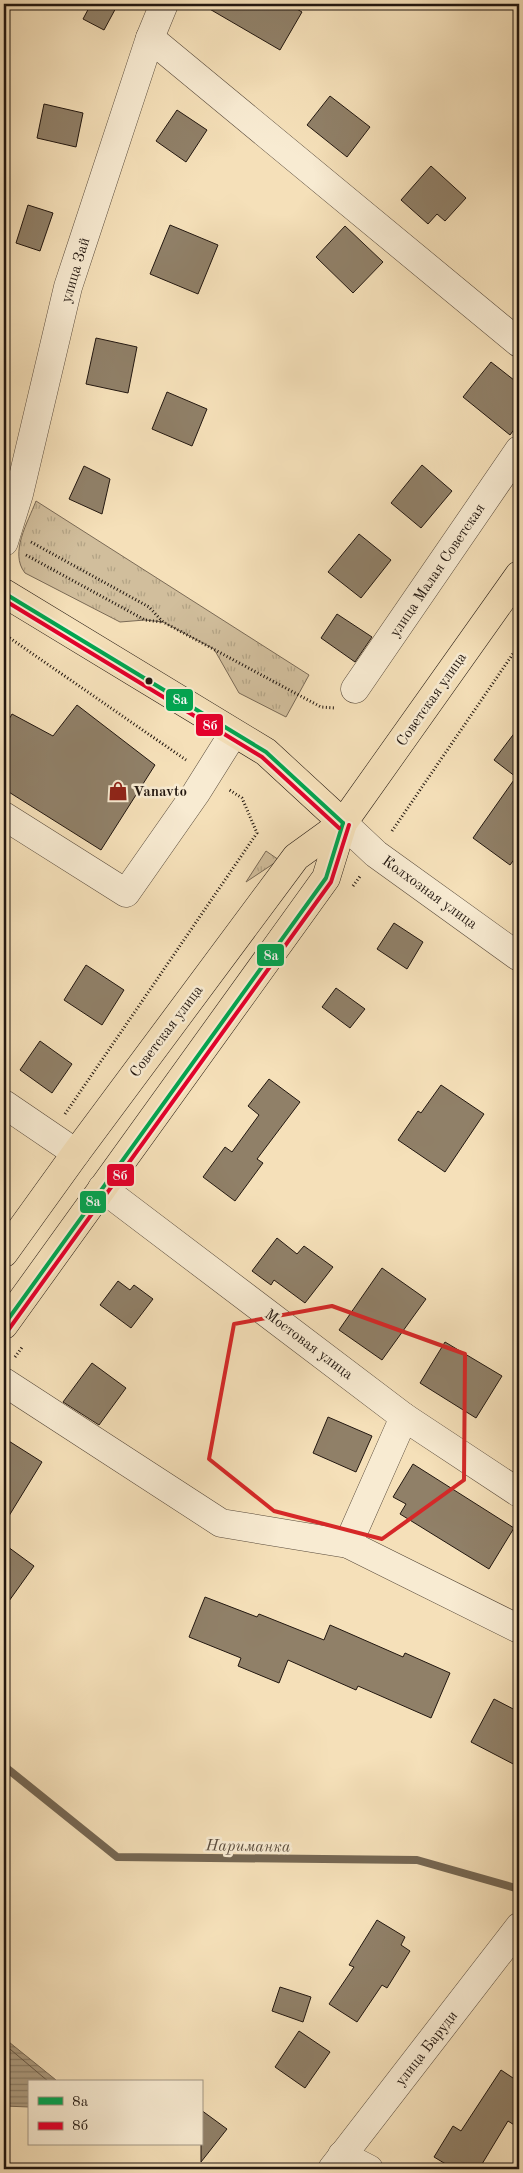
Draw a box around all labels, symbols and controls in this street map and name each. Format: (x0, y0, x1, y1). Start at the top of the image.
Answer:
street label: улица Зай (59, 236, 93, 305)
street label: улица Малая Советская (388, 501, 489, 640)
street label: Советская улица (394, 650, 470, 749)
unlabelled marker (144, 676, 154, 686)
line badge: 8а (165, 688, 194, 712)
text: 8а (172, 693, 188, 707)
line badge: 8б (195, 713, 224, 737)
text: 8б (202, 719, 218, 733)
shop icon: Vanavto (107, 780, 129, 802)
place label: Vanavto (133, 785, 187, 800)
street label: Колхозная улица (379, 854, 480, 933)
line badge: 8а (256, 943, 285, 967)
text: 8а (263, 949, 279, 963)
street label: Советская улица (128, 983, 207, 1081)
line badge: 8б (106, 1163, 135, 1187)
text: 8б (112, 1169, 128, 1183)
line badge: 8а (79, 1190, 107, 1214)
text: 8а (85, 1195, 101, 1209)
street label: Мостовая улица (261, 1307, 355, 1383)
water label: Нариманка (204, 1838, 291, 1856)
street label: улица Баруди (393, 2009, 461, 2089)
legend (28, 2080, 202, 2146)
text: 8а (72, 2095, 89, 2110)
text: 8б (72, 2119, 88, 2134)

